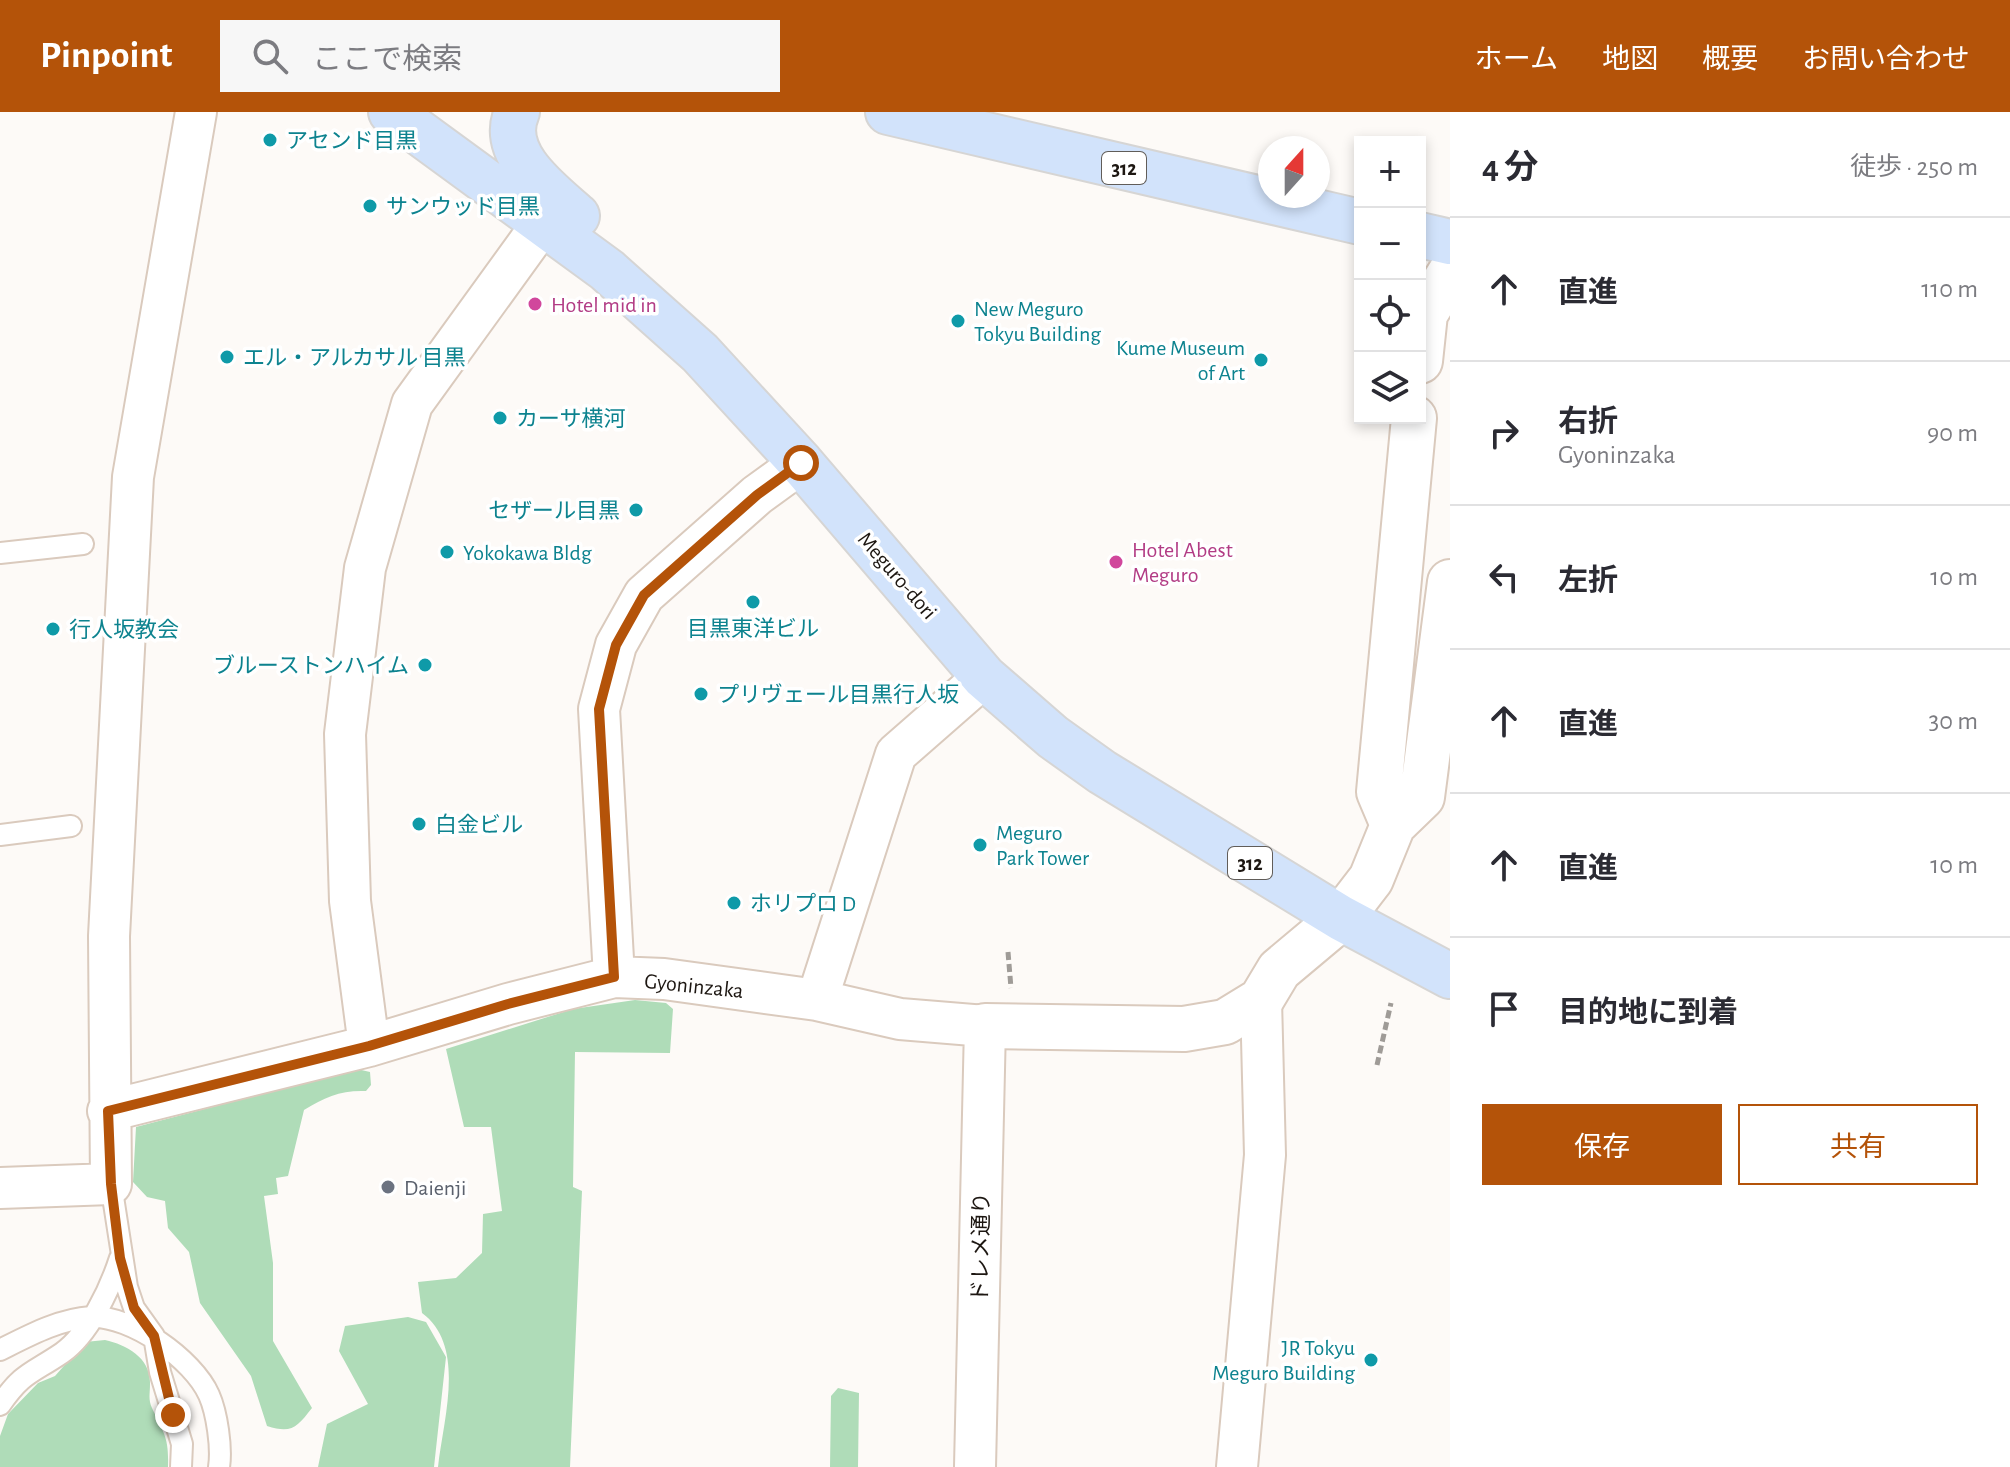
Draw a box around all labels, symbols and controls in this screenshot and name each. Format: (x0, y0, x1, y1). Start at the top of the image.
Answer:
search box (220, 20, 780, 92)
icon: search (248, 34, 292, 78)
text: Pinpoint (40, 37, 172, 75)
text: ここで検索 (312, 45, 462, 75)
text: ホーム (1475, 46, 1558, 74)
text: 地図 (1602, 46, 1658, 74)
text: 概要 (1702, 46, 1758, 74)
text: お問い合わせ (1802, 46, 1970, 74)
place label: アセンド目黒 (286, 130, 418, 152)
marker: アセンド目黒 (261, 131, 279, 149)
north arrow (1258, 136, 1330, 208)
map controls (1354, 136, 1426, 424)
button: + (1354, 136, 1426, 208)
text: 4 分 (1482, 151, 1538, 185)
road number: 312 (1102, 152, 1146, 184)
text: 徒歩 · 250 m (1850, 154, 1978, 180)
place label: サンウッド目黒 (386, 196, 540, 218)
marker: サンウッド目黒 (361, 197, 379, 215)
button: − (1354, 208, 1426, 280)
icon: ahead (1482, 267, 1526, 311)
text: 110 m (1921, 276, 1978, 302)
text: 直進 (1558, 278, 1618, 308)
button: locate (1354, 280, 1426, 352)
place label: Hotel mid in (551, 294, 657, 316)
marker: Hotel mid in (526, 295, 544, 313)
place label: New Meguro Tokyu Building (974, 298, 1101, 345)
marker: New Meguro Tokyu Building (949, 312, 967, 330)
place label: Kume Museum of Art (1116, 337, 1245, 384)
place label: エル・アルカサル 目黒 (243, 347, 466, 369)
marker: エル・アルカサル 目黒 (218, 348, 236, 366)
marker: Kume Museum of Art (1252, 351, 1270, 369)
button: layers (1354, 352, 1426, 424)
place label: カーサ横河 (516, 407, 626, 430)
text: 右折 (1558, 407, 1618, 437)
marker: カーサ横河 (491, 409, 509, 427)
icon: right (1482, 411, 1526, 455)
text: 90 m (1927, 420, 1978, 446)
text: Gyoninzaka (1558, 442, 1676, 468)
route start (783, 445, 819, 481)
place label: セザール目黒 (488, 500, 620, 522)
marker: セザール目黒 (627, 501, 645, 519)
street label: Meguro-dori (854, 528, 941, 623)
place label: Hotel Abest Meguro (1132, 539, 1233, 586)
place label: Yokokawa Bldg (463, 542, 592, 564)
marker: Yokokawa Bldg (438, 543, 456, 561)
marker: Hotel Abest Meguro (1107, 553, 1125, 571)
icon: left (1482, 555, 1526, 599)
text: 10 m (1930, 564, 1978, 590)
text: 左折 (1558, 566, 1618, 596)
marker: 目黒東洋ビル (744, 593, 762, 611)
place label: 目黒東洋ビル (687, 617, 819, 640)
place label: 行人坂教会 (69, 618, 179, 641)
marker: 行人坂教会 (44, 620, 62, 638)
place label: ブルーストンハイム (213, 654, 409, 677)
marker: ブルーストンハイム (416, 656, 434, 674)
place label: プリヴェール目黒行人坂 (717, 683, 959, 706)
marker: プリヴェール目黒行人坂 (692, 685, 710, 703)
icon: ahead (1482, 699, 1526, 743)
text: 30 m (1928, 708, 1978, 734)
text: 直進 (1558, 710, 1618, 740)
place label: 白金ビル (435, 813, 523, 836)
marker: 白金ビル (410, 815, 428, 833)
place label: Meguro Park Tower (996, 822, 1089, 869)
marker: Meguro Park Tower (971, 836, 989, 854)
icon: ahead (1482, 843, 1526, 887)
road number: 312 (1228, 847, 1272, 879)
text: 10 m (1930, 852, 1978, 878)
text: 直進 (1558, 854, 1618, 884)
place label: ホリプロ D (750, 892, 856, 915)
marker: ホリプロ D (725, 894, 743, 912)
street label: Gyoninzaka (643, 970, 744, 1002)
icon: arrive (1482, 987, 1526, 1031)
text: 目的地に到着 (1558, 998, 1738, 1028)
button: 保存 (1482, 1104, 1722, 1185)
button: 共有 (1738, 1104, 1978, 1185)
place label: Daienji (404, 1177, 466, 1199)
marker: Daienji (379, 1178, 397, 1196)
street label: ドレメ通り (969, 1192, 993, 1302)
place label: JR Tokyu Meguro Building (1212, 1337, 1355, 1384)
marker: JR Tokyu Meguro Building (1362, 1351, 1380, 1369)
route end (155, 1397, 191, 1433)

